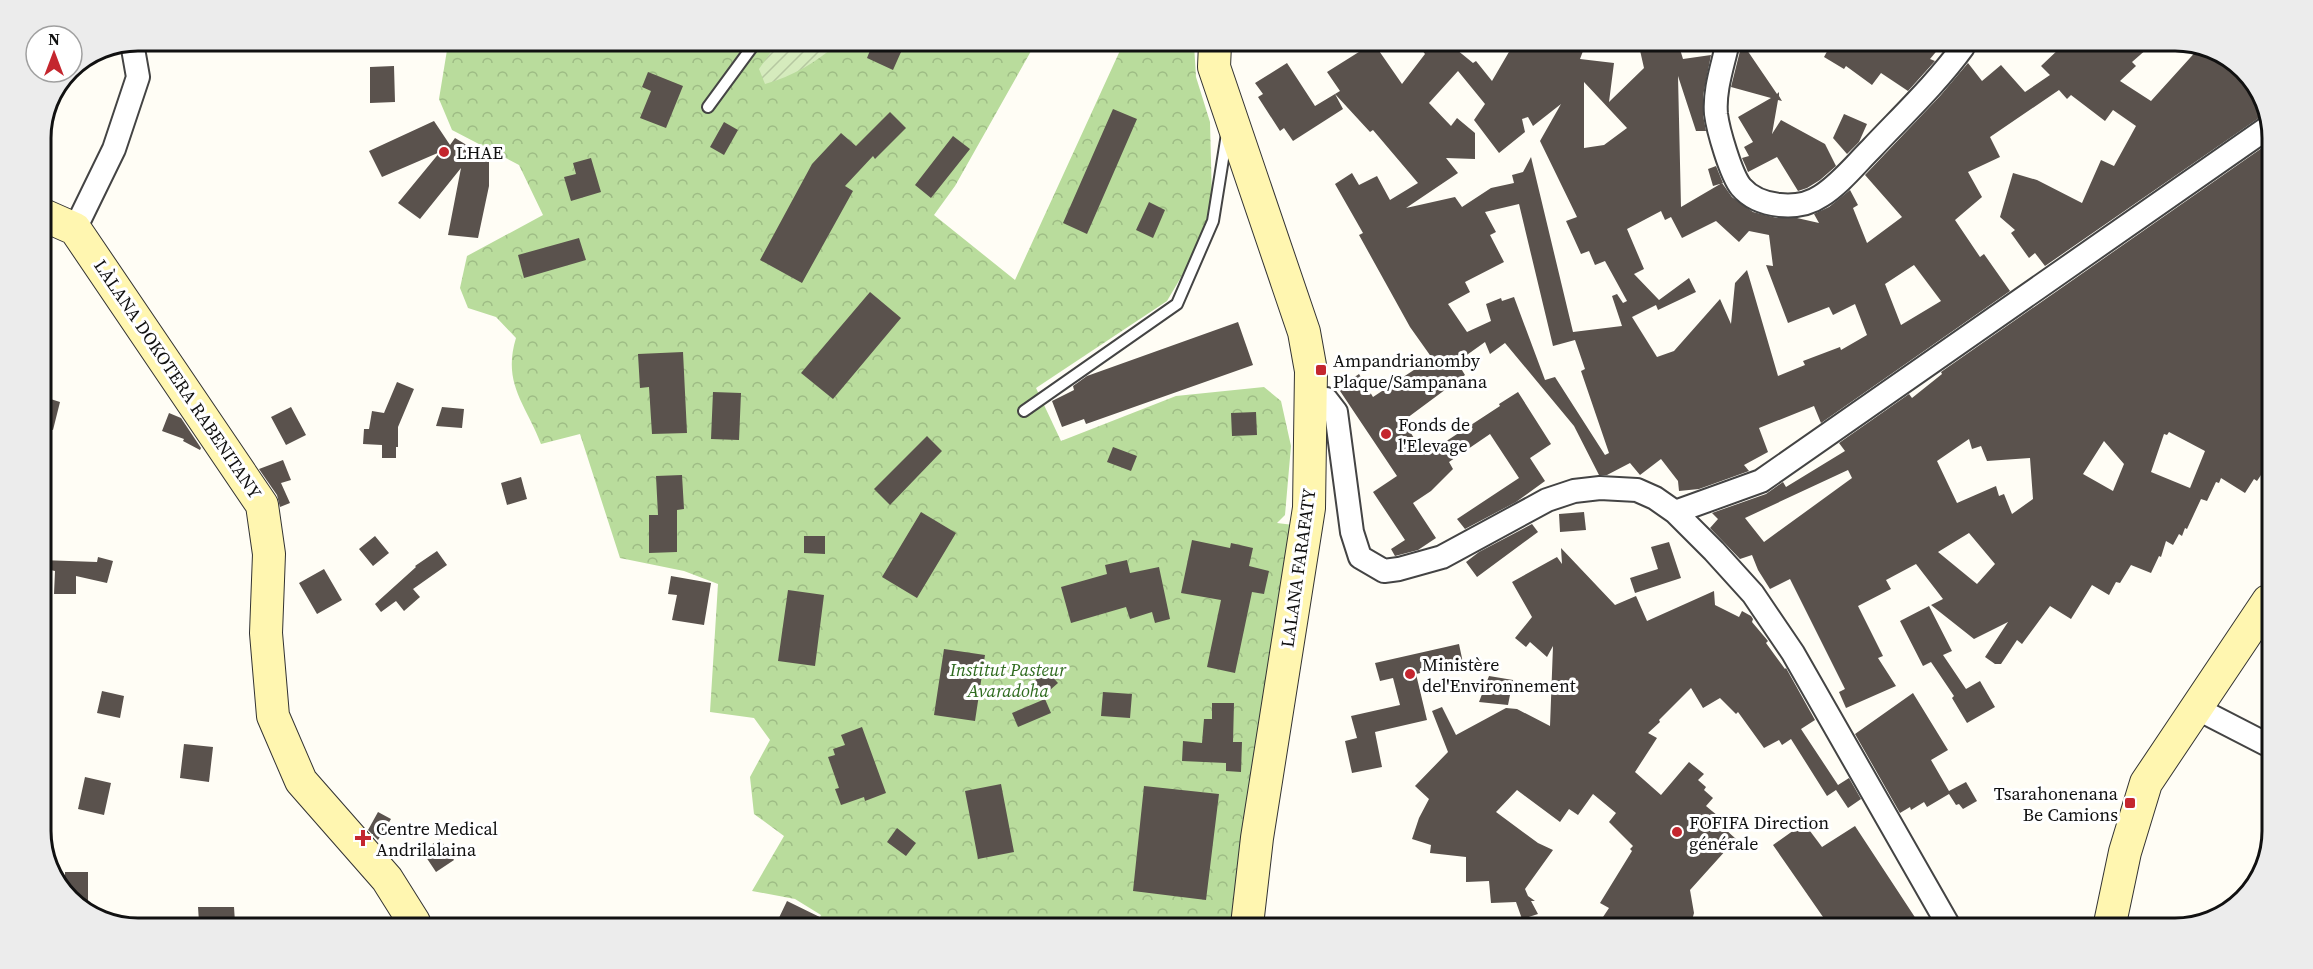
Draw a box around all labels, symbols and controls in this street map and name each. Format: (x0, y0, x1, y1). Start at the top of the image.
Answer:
north arrow (24, 24, 84, 84)
text: N (48, 28, 60, 50)
place label: LHAE (456, 140, 503, 165)
marker: LHAE (437, 145, 451, 159)
street label: LÀLANA DOKOTERA RABENITANY (88, 254, 268, 504)
place label: Ampandrianomby Plaque/Sampanana (1333, 348, 1488, 394)
marker: Ampandrianomby Plaque/Sampanana (1314, 363, 1328, 377)
place label: Fonds de l'Elevage (1398, 412, 1470, 458)
marker: Fonds de l'Elevage (1379, 427, 1393, 441)
street label: LALANA FARAFATY (1274, 486, 1322, 649)
place label: Ministère del'Environnement (1422, 652, 1576, 698)
park label: Institut Pasteur Avaradoha (949, 657, 1067, 703)
marker: Ministère del'Environnement (1403, 667, 1417, 681)
place label: Tsarahonenana Be Camions (1994, 781, 2119, 827)
marker: Tsarahonenana Be Camions (2123, 796, 2137, 810)
place label: FOFIFA Direction générale (1689, 810, 1829, 856)
place label: Centre Medical Andrilalaina (376, 816, 498, 862)
marker: FOFIFA Direction générale (1670, 825, 1684, 839)
marker: Centre Medical Andrilalaina (354, 829, 372, 847)

